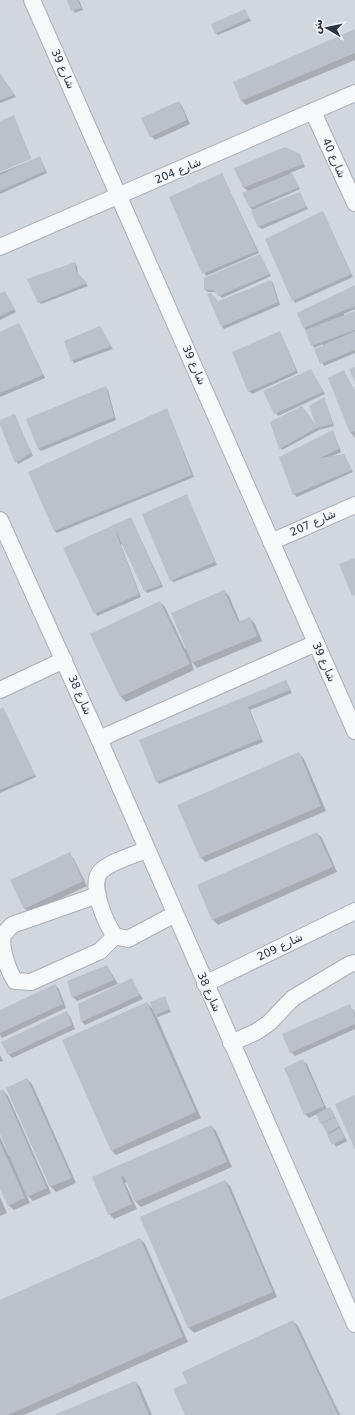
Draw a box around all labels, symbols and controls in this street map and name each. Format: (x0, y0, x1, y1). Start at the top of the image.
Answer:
north arrow (307, 8, 347, 48)
text: ش (310, 18, 325, 35)
street label: شارع 39 (49, 47, 77, 91)
street label: شارع 40 (320, 136, 348, 180)
street label: شارع 204 (153, 155, 203, 187)
street label: شارع 39 (180, 343, 208, 387)
street label: شارع 207 (288, 507, 338, 539)
street label: شارع 39 (310, 640, 338, 684)
street label: شارع 38 (66, 673, 94, 717)
street label: شارع 209 (255, 930, 305, 964)
street label: شارع 38 (195, 970, 223, 1014)

